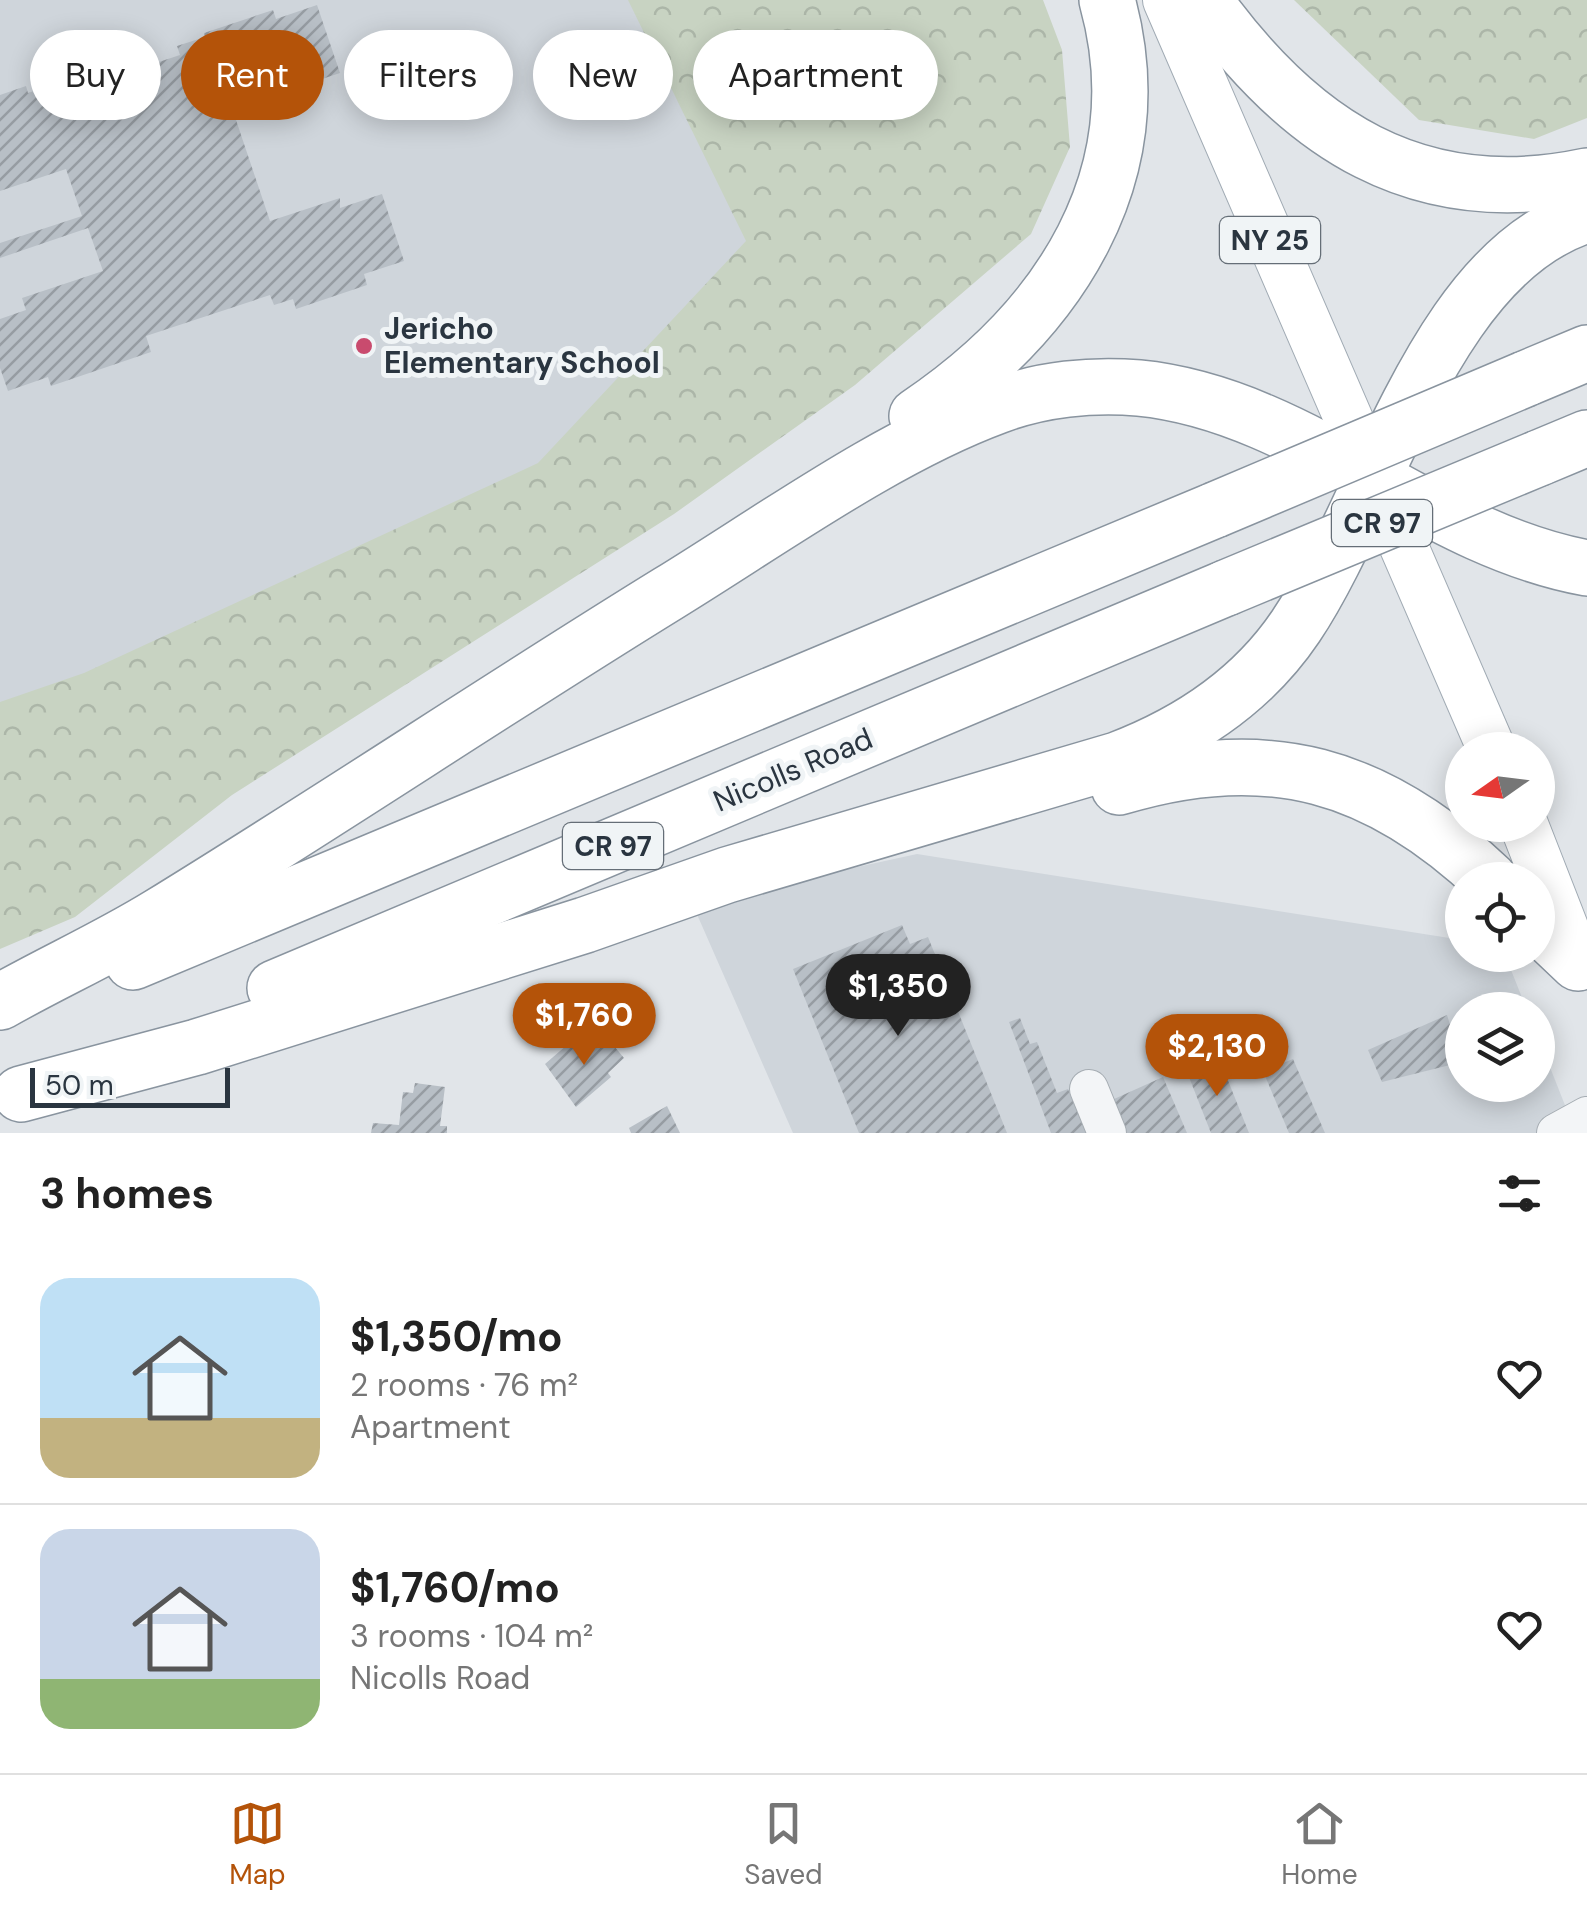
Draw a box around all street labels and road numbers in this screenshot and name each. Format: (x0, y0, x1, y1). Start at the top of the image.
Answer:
road number: NY 25 (1220, 217, 1320, 263)
road number: CR 97 (1332, 500, 1432, 546)
street label: Nicolls Road (707, 719, 878, 821)
road number: CR 97 (563, 823, 663, 869)

